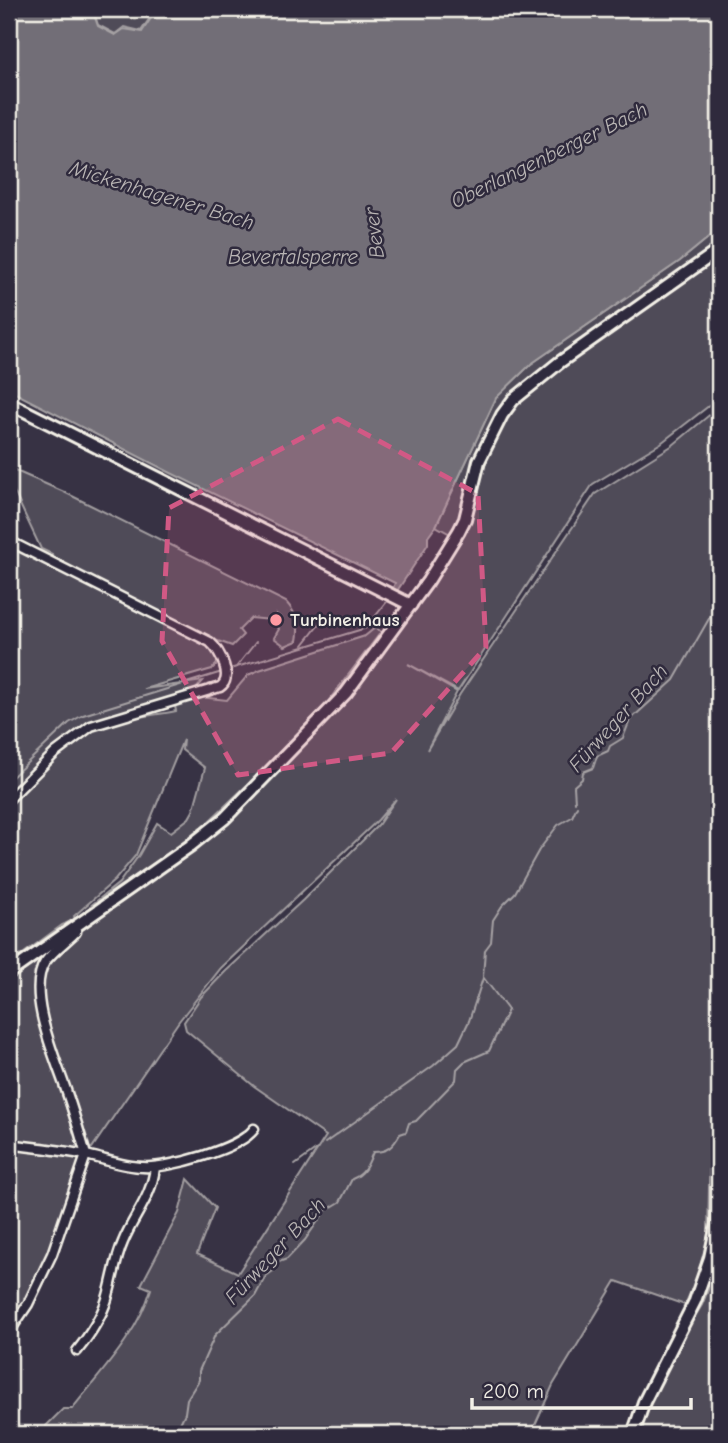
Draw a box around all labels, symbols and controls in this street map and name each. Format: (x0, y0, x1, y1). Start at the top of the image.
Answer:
water label: Oberlangenberger Bach (447, 97, 651, 213)
water label: Mickenhagener Bach (66, 155, 257, 234)
water label: Bever (359, 204, 389, 260)
water label: Bevertalsperre (228, 245, 358, 269)
place label: Turbinenhaus (290, 609, 400, 631)
marker: Turbinenhaus (268, 612, 284, 628)
water label: Fürweger Bach (563, 659, 673, 777)
water label: Fürweger Bach (220, 1193, 330, 1309)
scale bar (472, 1366, 691, 1410)
text: 200 m (483, 1379, 544, 1403)

